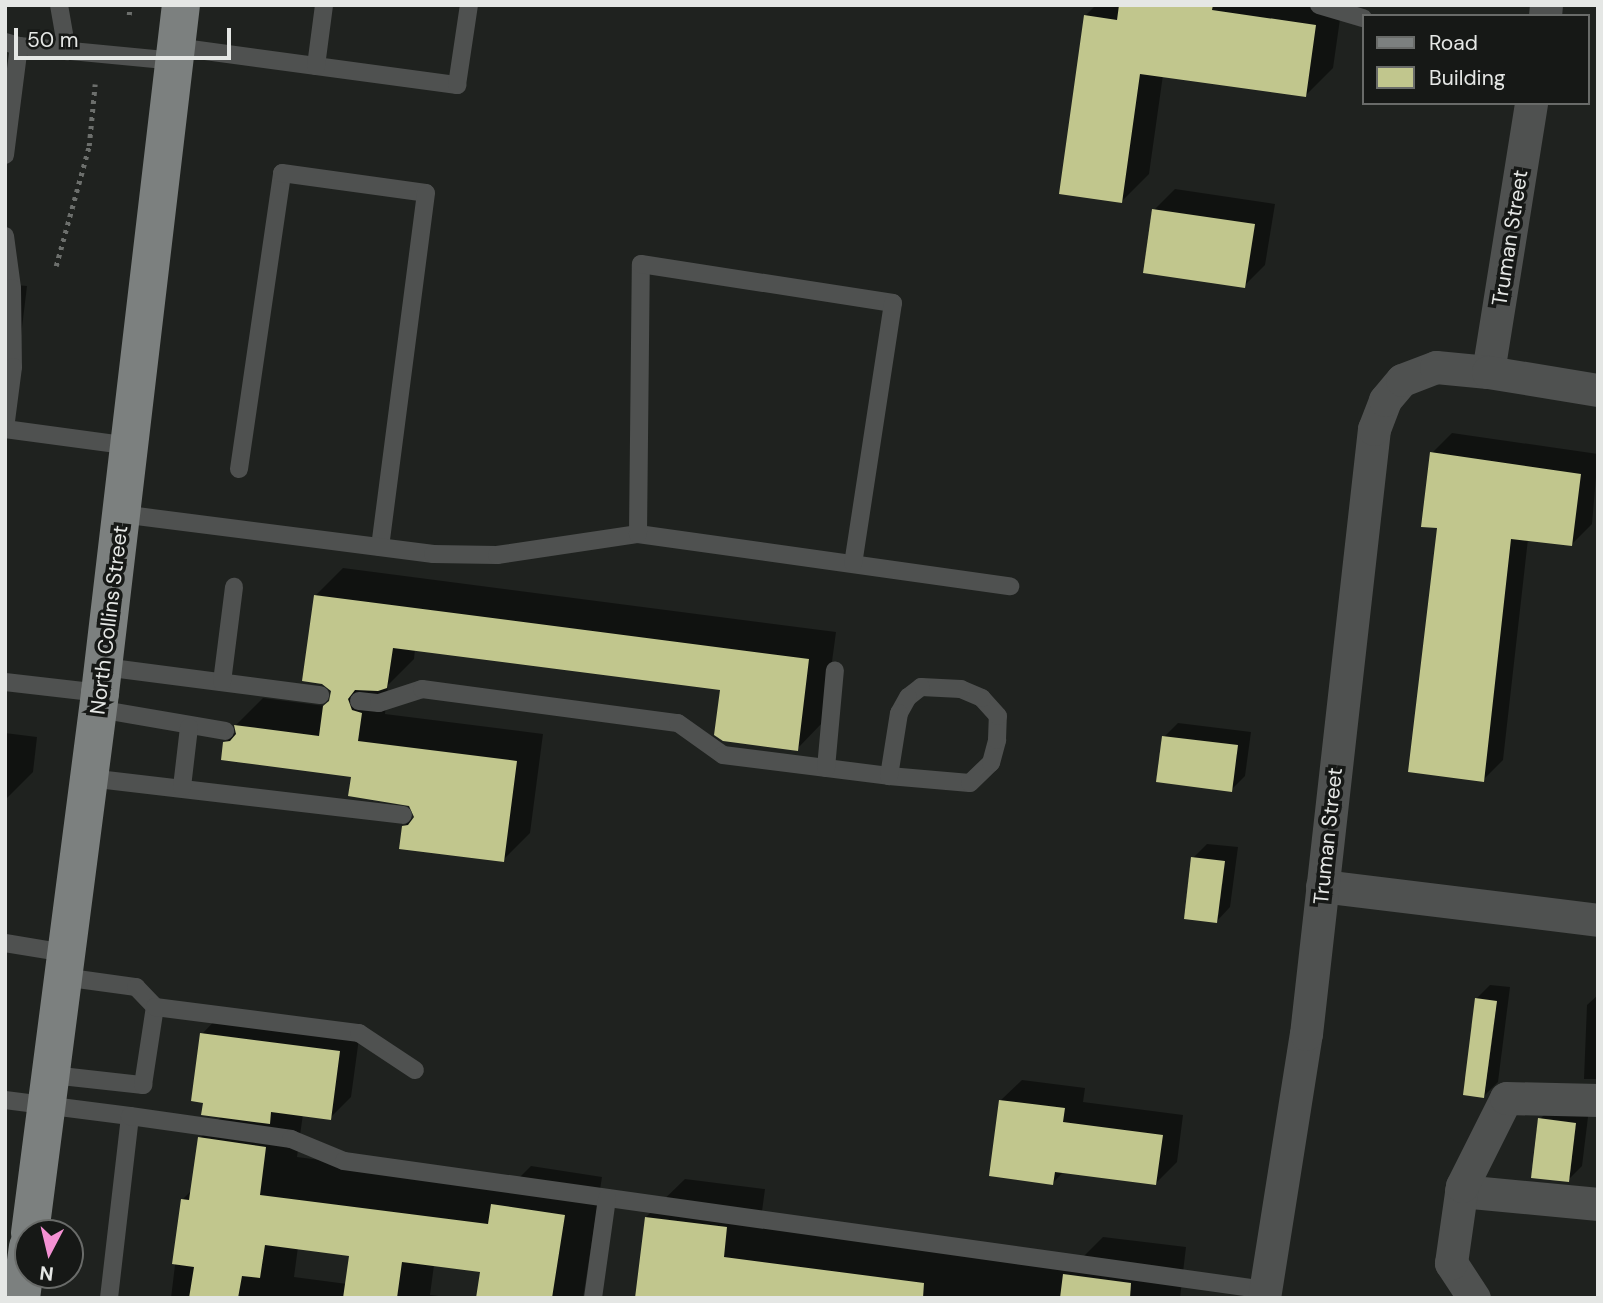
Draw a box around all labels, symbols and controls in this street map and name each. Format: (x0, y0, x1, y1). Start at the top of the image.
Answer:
scale bar (18, 14, 234, 58)
legend (1362, 14, 1589, 105)
text: 50 m (27, 26, 78, 54)
text: Road (1429, 29, 1478, 57)
text: Building (1429, 64, 1505, 92)
street label: Truman Street (1487, 168, 1533, 308)
street label: North Collins Street (85, 524, 133, 716)
street label: Truman Street (1308, 766, 1348, 906)
north arrow (14, 1219, 84, 1289)
text: N (38, 1260, 55, 1287)

